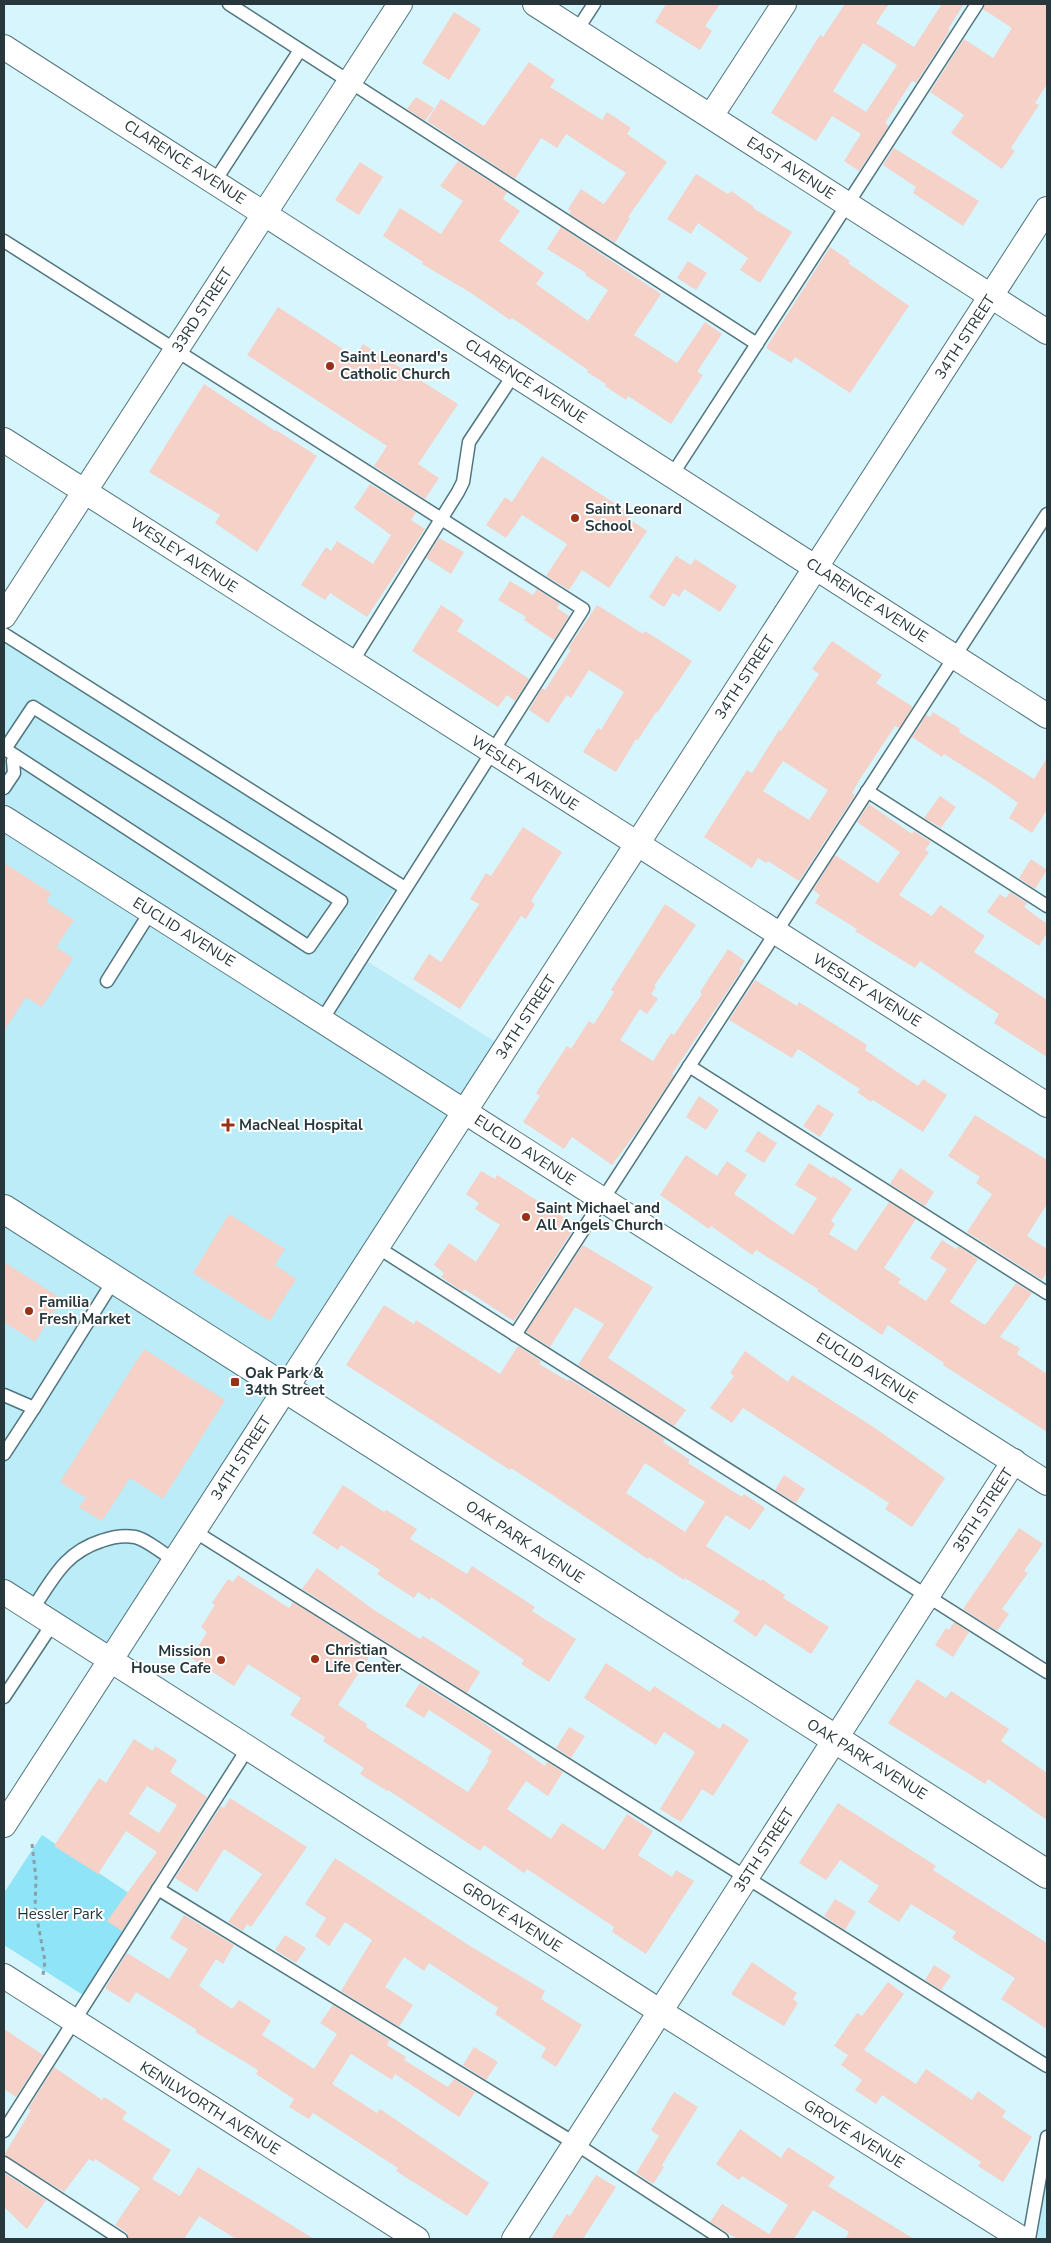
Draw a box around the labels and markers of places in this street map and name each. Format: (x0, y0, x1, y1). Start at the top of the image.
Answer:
place label: Saint Leonard's Catholic Church (340, 347, 450, 384)
marker: Saint Leonard's Catholic Church (324, 360, 336, 372)
place label: Saint Leonard School (585, 499, 682, 536)
marker: Saint Leonard School (569, 512, 581, 524)
place label: MacNeal Hospital (239, 1115, 363, 1135)
marker: MacNeal Hospital (221, 1118, 235, 1132)
place label: Saint Michael and All Angels Church (536, 1198, 663, 1235)
marker: Saint Michael and All Angels Church (520, 1211, 532, 1223)
place label: Familia Fresh Market (39, 1292, 130, 1329)
marker: Familia Fresh Market (23, 1305, 35, 1317)
place label: Oak Park & 34th Street (245, 1363, 325, 1400)
marker: Oak Park & 34th Street (229, 1376, 241, 1388)
place label: Christian Life Center (325, 1640, 401, 1677)
place label: Mission House Cafe (131, 1641, 211, 1678)
marker: Christian Life Center (309, 1653, 321, 1665)
marker: Mission House Cafe (215, 1654, 227, 1666)

